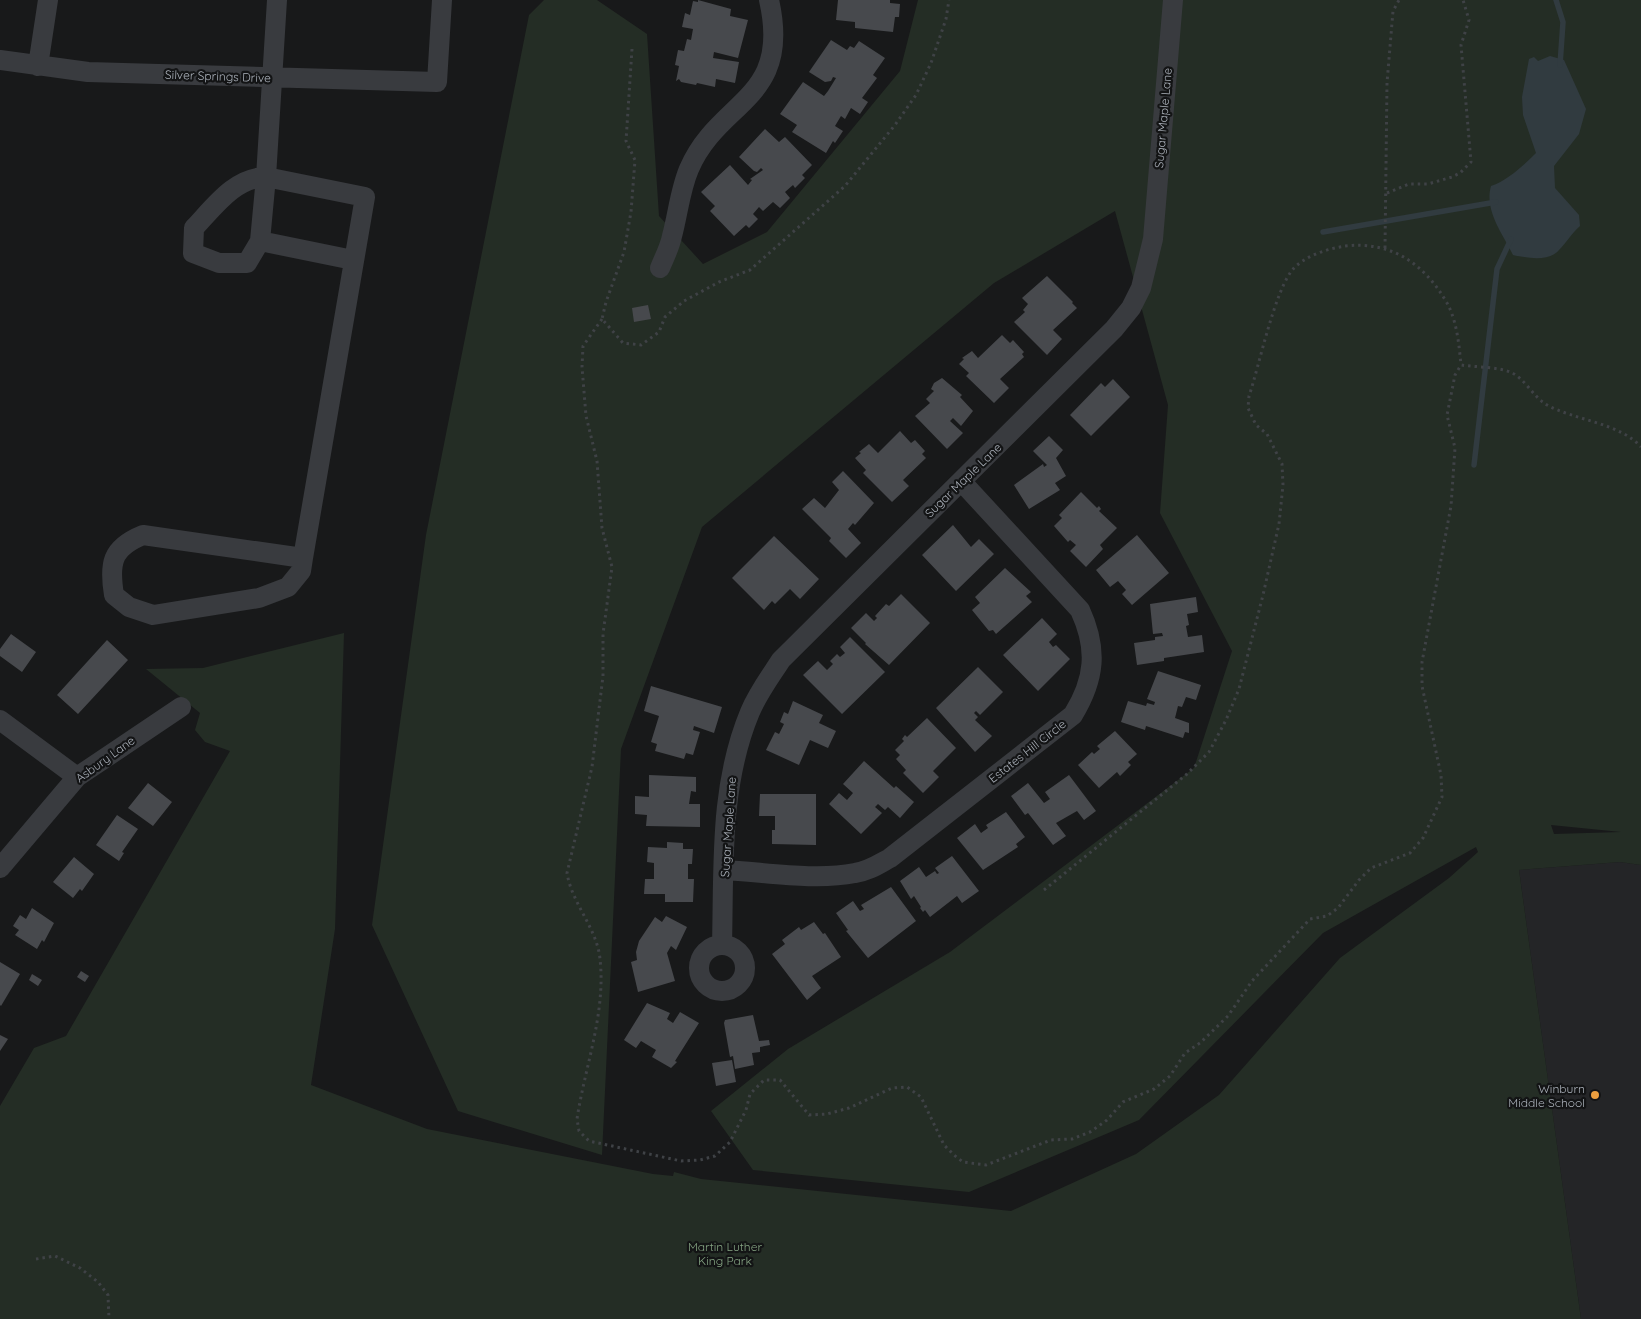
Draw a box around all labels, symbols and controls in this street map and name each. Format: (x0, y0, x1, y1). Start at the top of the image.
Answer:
street label: Silver Springs Drive (165, 67, 271, 85)
street label: Sugar Maple Lane (1151, 67, 1175, 169)
street label: Sugar Maple Lane (922, 440, 1005, 520)
street label: Estates Hill Circle (985, 716, 1069, 786)
street label: Asbury Lane (72, 732, 138, 786)
street label: Sugar Maple Lane (717, 776, 739, 878)
place label: Winburn Middle School (1508, 1081, 1585, 1110)
marker: Winburn Middle School (1589, 1089, 1601, 1101)
park label: Martin Luther King Park (688, 1239, 762, 1268)

